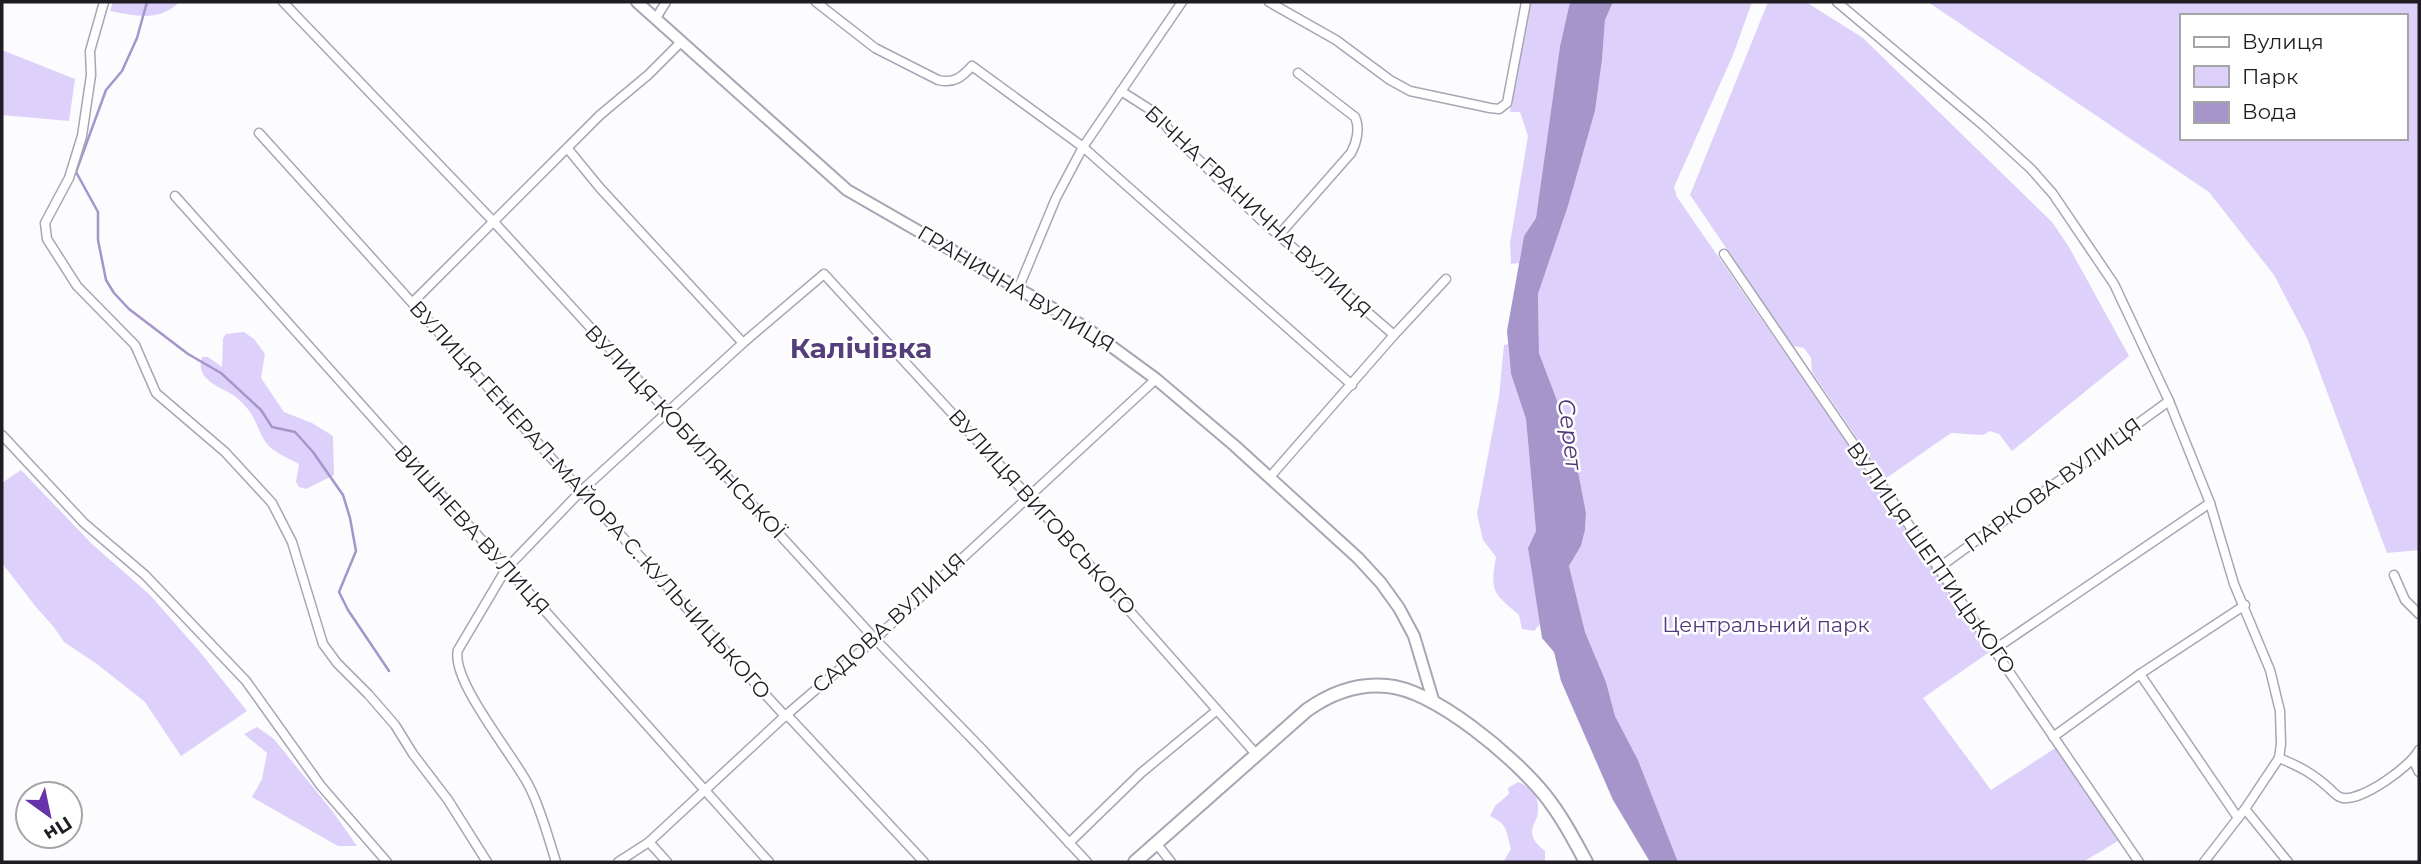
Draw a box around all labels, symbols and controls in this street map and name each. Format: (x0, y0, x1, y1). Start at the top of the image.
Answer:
legend (2180, 14, 2407, 140)
text: Вулиця (2242, 29, 2324, 54)
text: Парк (2242, 64, 2298, 89)
text: Вода (2242, 99, 2297, 124)
street label: БІЧНА ГРАНИЧНА ВУЛИЦЯ (1140, 100, 1377, 323)
street label: ГРАНИЧНА ВУЛИЦЯ (913, 220, 1119, 357)
street label: ВУЛИЦЯ ГЕНЕРАЛ-МАЙОРА С. КУЛЬЧИЦЬКОГО (405, 295, 776, 704)
street label: ВУЛИЦЯ КОБИЛЯНСЬКОЇ (580, 320, 791, 544)
district label: Калічівка (790, 331, 932, 365)
water label: Серет (1552, 397, 1588, 473)
street label: ВУЛИЦЯ ВИГОВСЬКОГО (943, 404, 1141, 620)
street label: ПАРКОВА ВУЛИЦЯ (1959, 412, 2146, 557)
street label: ВУЛИЦЯ ШЕПТИЦЬКОГО (1842, 437, 2021, 679)
street label: ВИШНЕВА ВУЛИЦЯ (390, 440, 555, 620)
street label: САДОВА ВУЛИЦЯ (807, 547, 970, 698)
park label: Центральний парк (1662, 612, 1870, 637)
north arrow (14, 780, 84, 850)
text: Пн (40, 811, 76, 846)

